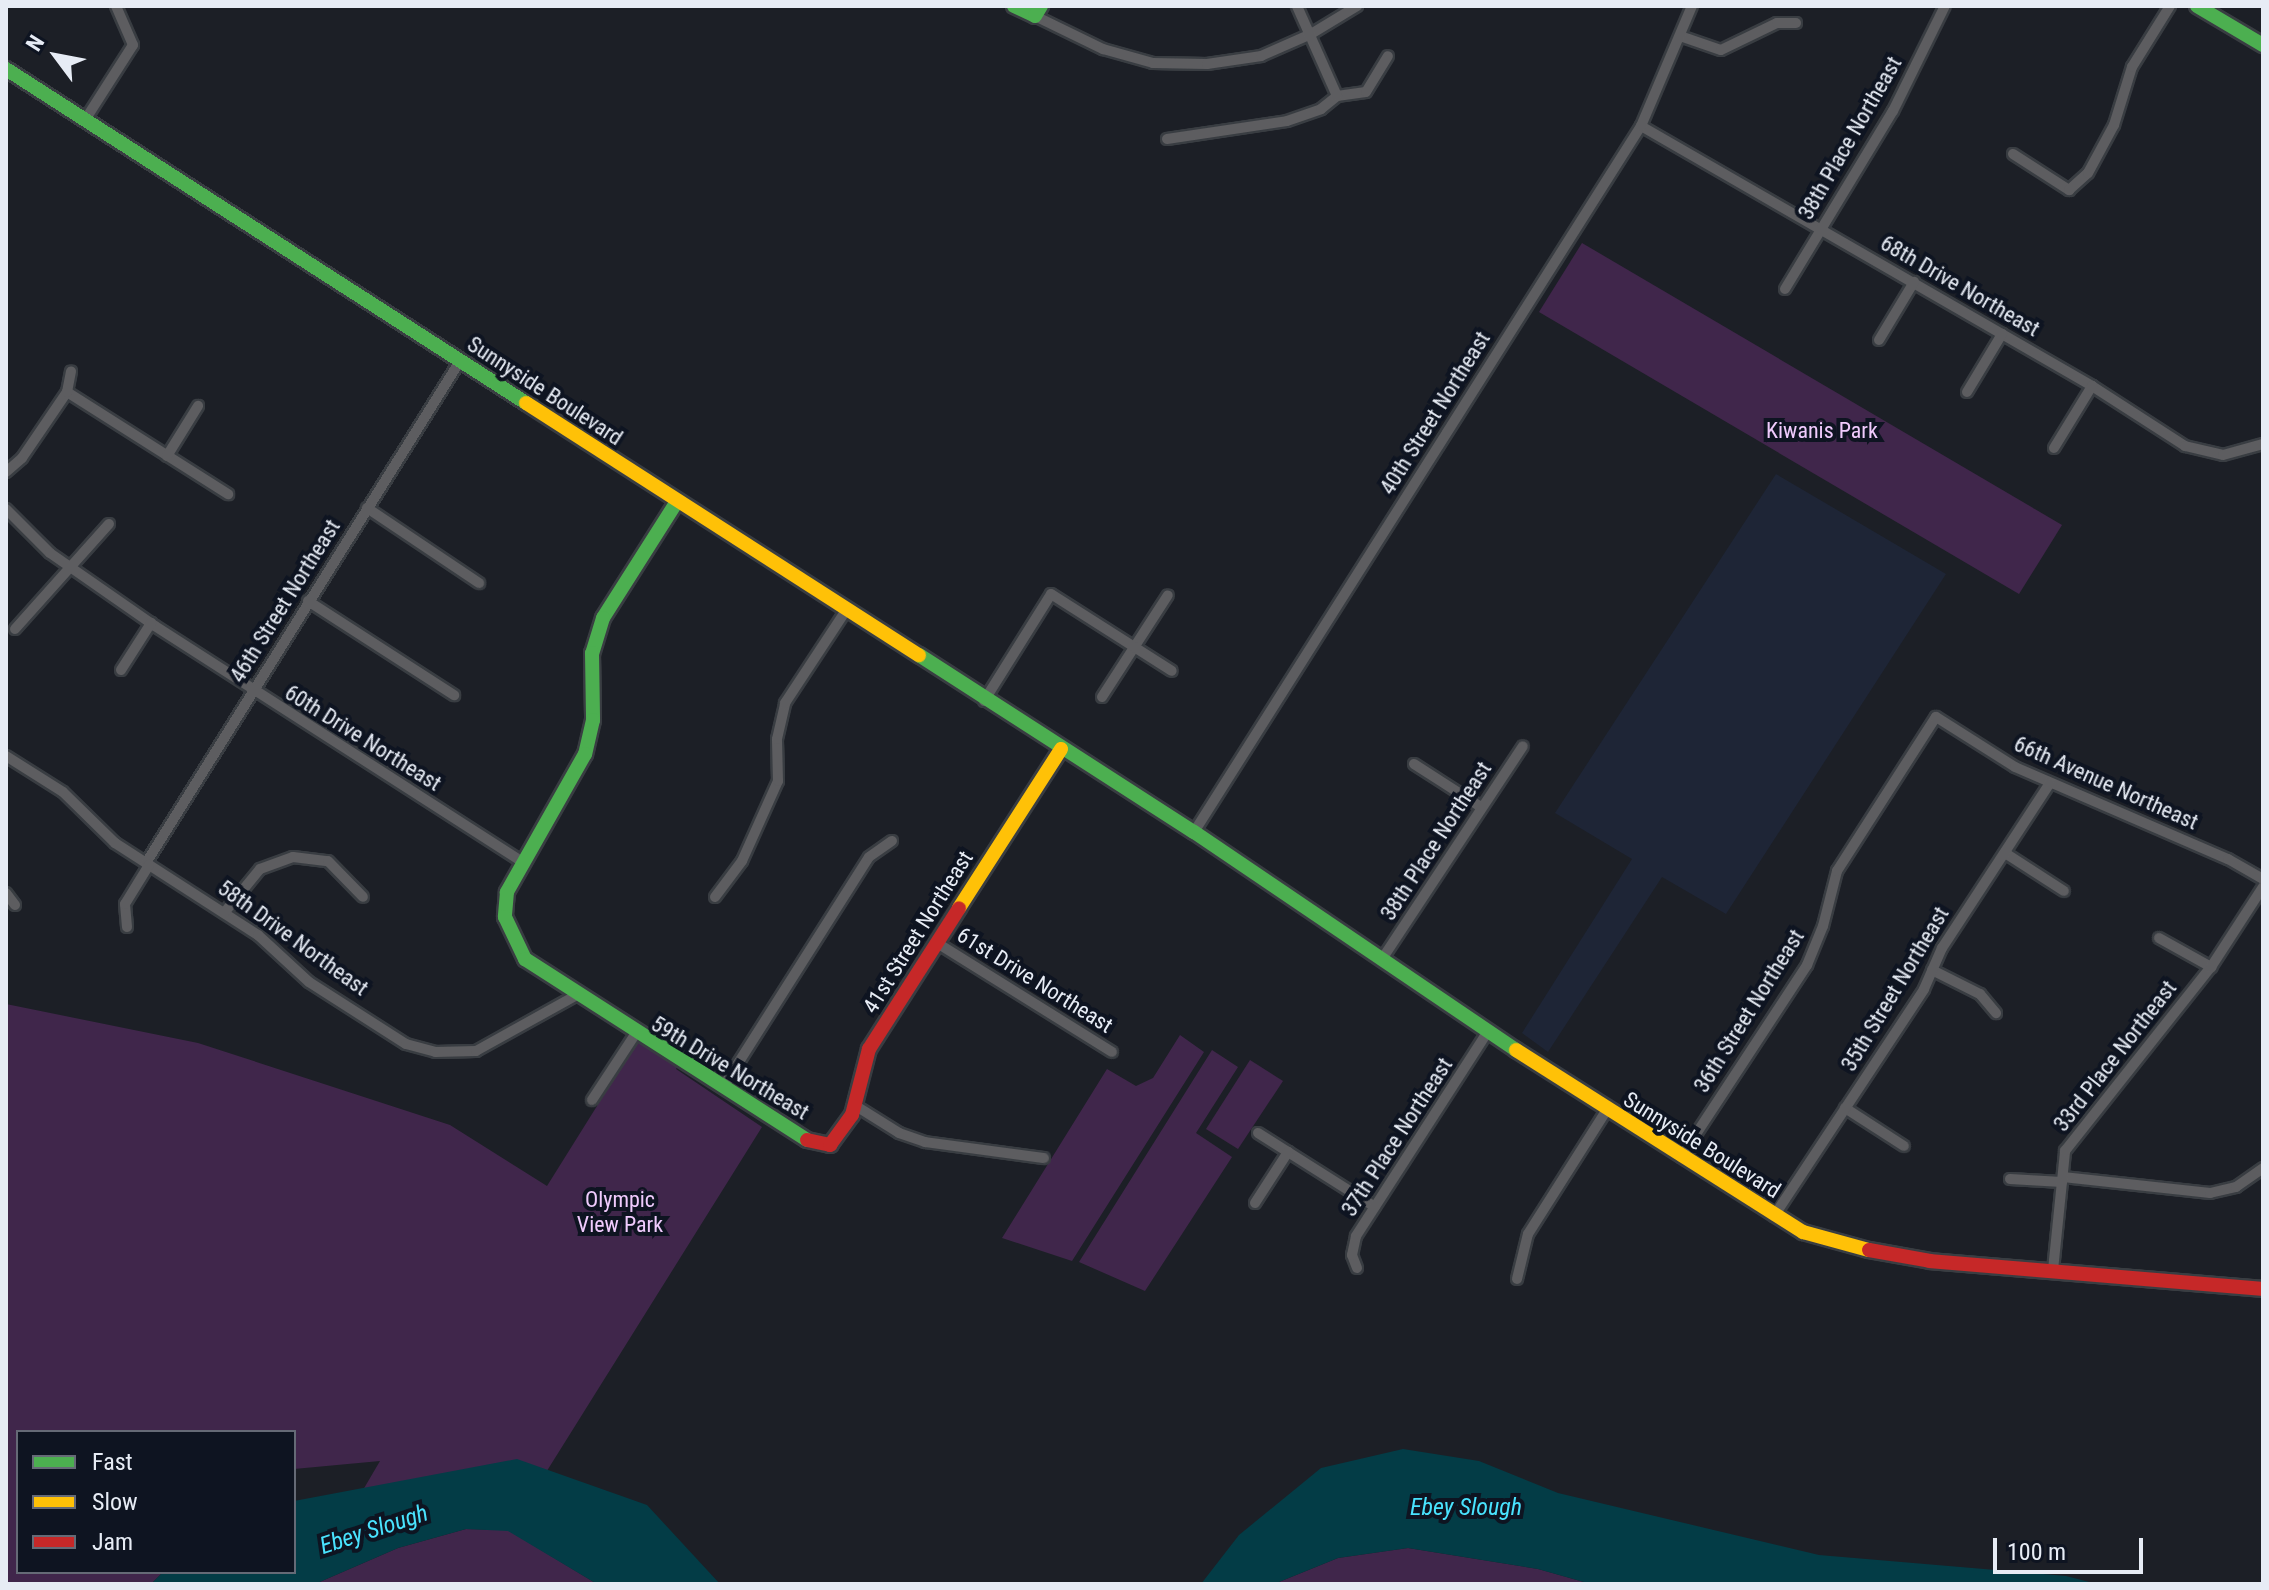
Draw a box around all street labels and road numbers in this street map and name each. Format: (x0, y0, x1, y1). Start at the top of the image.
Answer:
street label: 38th Place Northeast (1793, 52, 1907, 224)
street label: 68th Drive Northeast (1876, 230, 2044, 342)
street label: 40th Street Northeast (1374, 327, 1496, 499)
street label: Sunnyside Boulevard (462, 331, 628, 451)
street label: 46th Street Northeast (224, 515, 346, 687)
street label: 60th Drive Northeast (280, 679, 446, 797)
street label: 66th Avenue Northeast (2010, 731, 2202, 835)
street label: 38th Place Northeast (1375, 757, 1497, 925)
street label: 41st Street Northeast (857, 846, 979, 1018)
street label: 58th Drive Northeast (213, 875, 373, 1001)
street label: 35th Street Northeast (1836, 902, 1954, 1076)
street label: 61st Drive Northeast (952, 921, 1118, 1039)
street label: 36th Street Northeast (1688, 925, 1810, 1097)
street label: 33rd Place Northeast (2048, 975, 2182, 1137)
street label: 59th Drive Northeast (646, 1011, 814, 1125)
street label: 37th Place Northeast (1336, 1053, 1458, 1221)
street label: Sunnyside Boulevard (1619, 1086, 1785, 1204)

